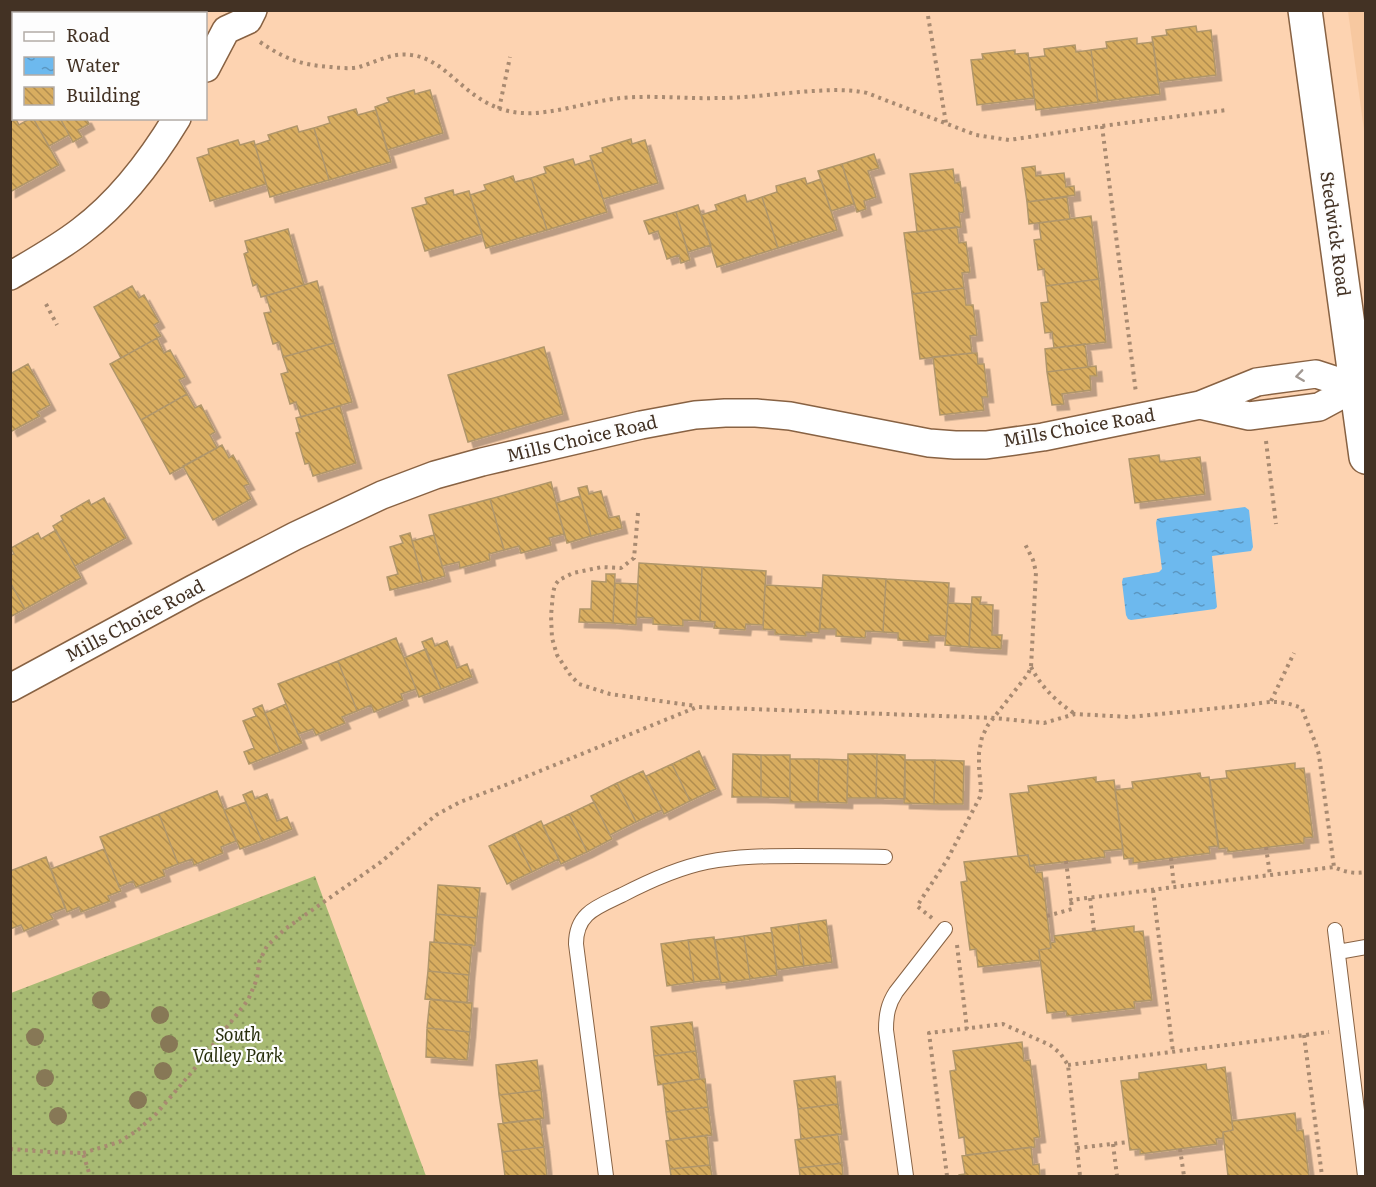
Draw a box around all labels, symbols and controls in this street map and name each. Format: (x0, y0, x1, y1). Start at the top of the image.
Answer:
legend (12, 12, 207, 120)
text: Road (66, 21, 110, 48)
text: Water (66, 51, 120, 78)
text: Building (66, 81, 141, 108)
street label: Stedwick Road (1314, 169, 1359, 298)
one-way arrow (1295, 370, 1304, 382)
street label: Mills Choice Road (1001, 400, 1157, 453)
street label: Mills Choice Road (504, 407, 660, 468)
street label: Mills Choice Road (60, 572, 209, 668)
park label: South Valley Park (193, 1020, 284, 1068)

